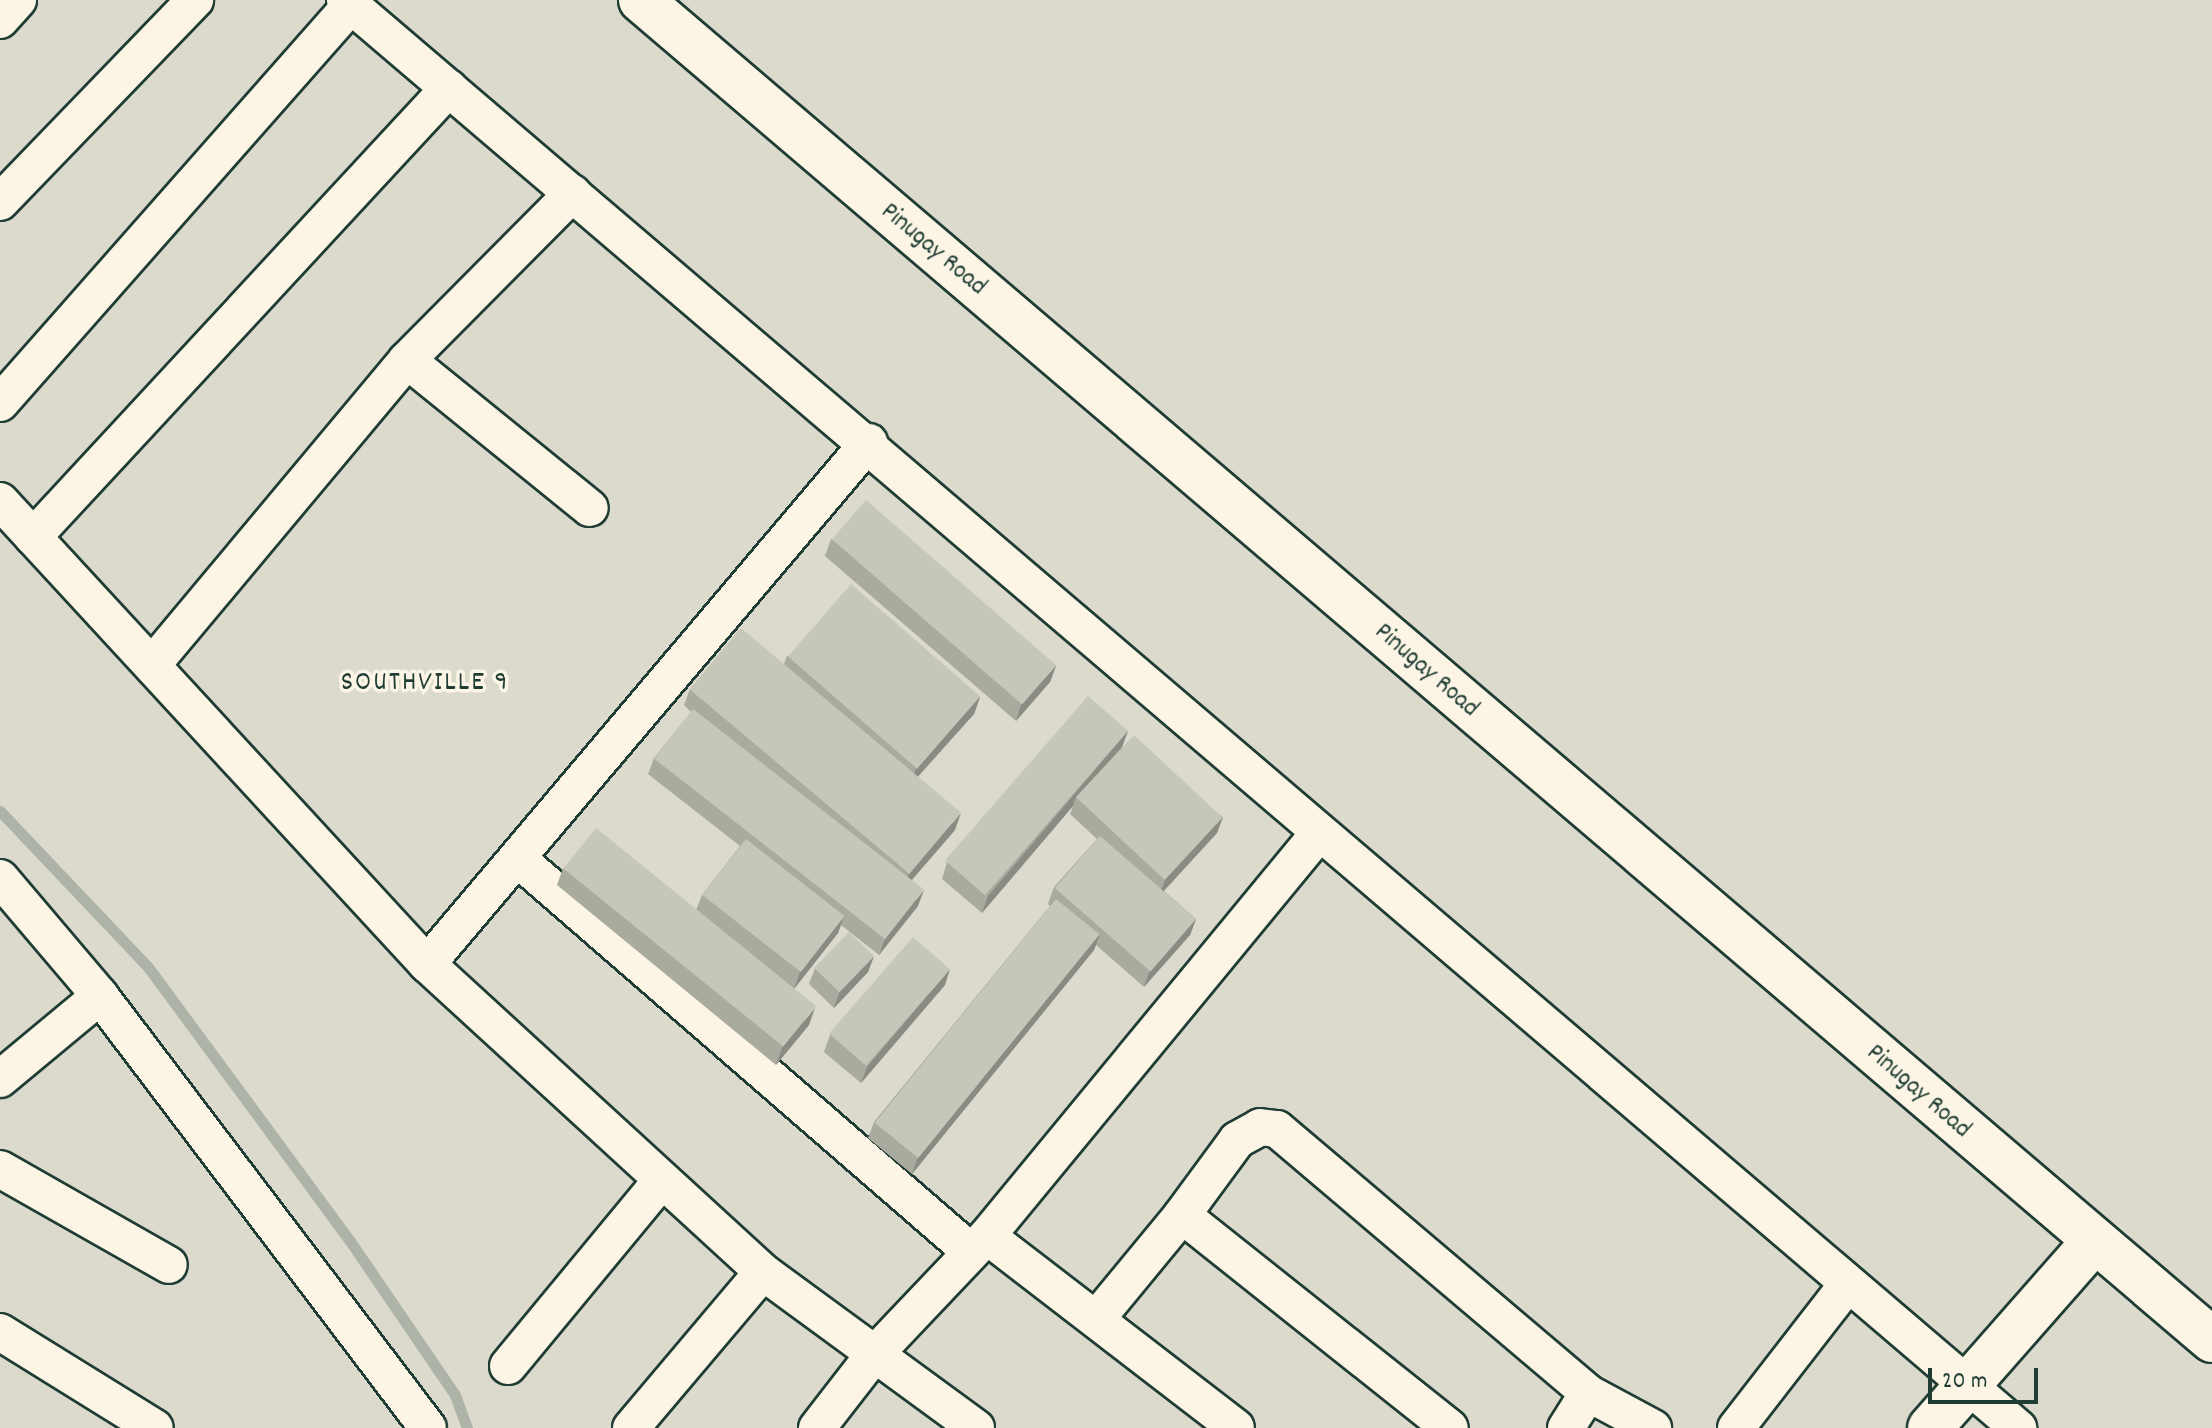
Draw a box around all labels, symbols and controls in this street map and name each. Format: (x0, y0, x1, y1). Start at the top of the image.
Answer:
street label: Pinugay Road (874, 197, 992, 303)
street label: Pinugay Road (1367, 617, 1485, 725)
district label: SOUTHVILLE 9 (341, 667, 509, 701)
street label: Pinugay Road (1859, 1038, 1977, 1146)
scale bar (1932, 1352, 2042, 1402)
text: 20 m (1942, 1365, 1988, 1399)

